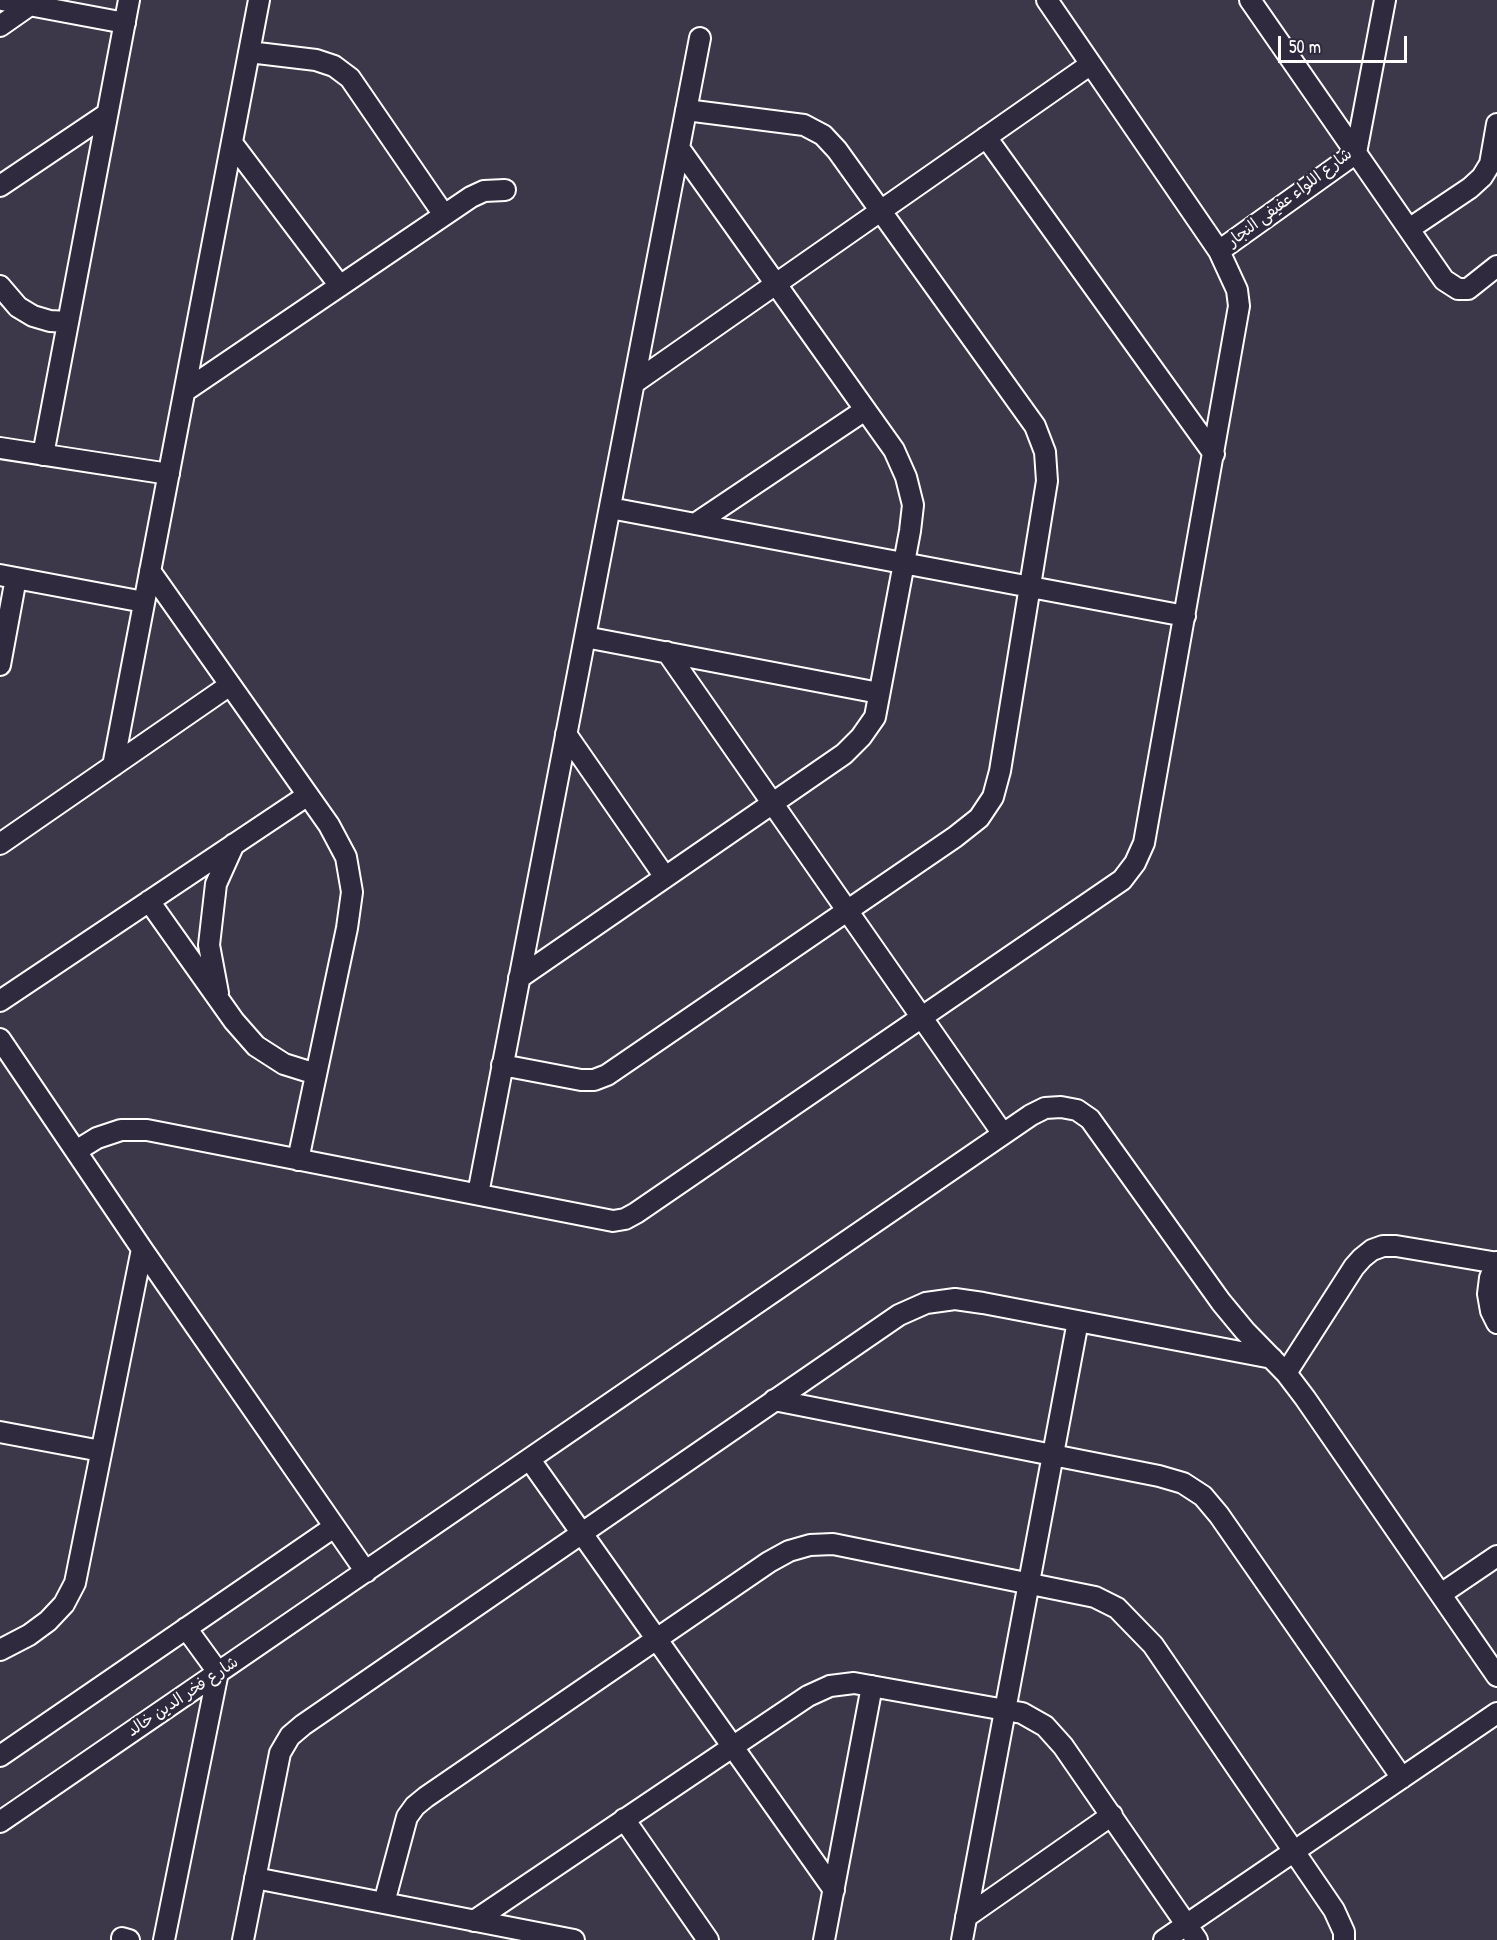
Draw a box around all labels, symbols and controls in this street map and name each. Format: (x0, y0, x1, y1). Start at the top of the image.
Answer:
scale bar (1281, 24, 1410, 62)
text: 50 m (1289, 34, 1321, 59)
street label: شارع اللواء عفيفى النجار (1224, 145, 1356, 251)
street label: شارع فخر الدين خالد (124, 1653, 242, 1741)

